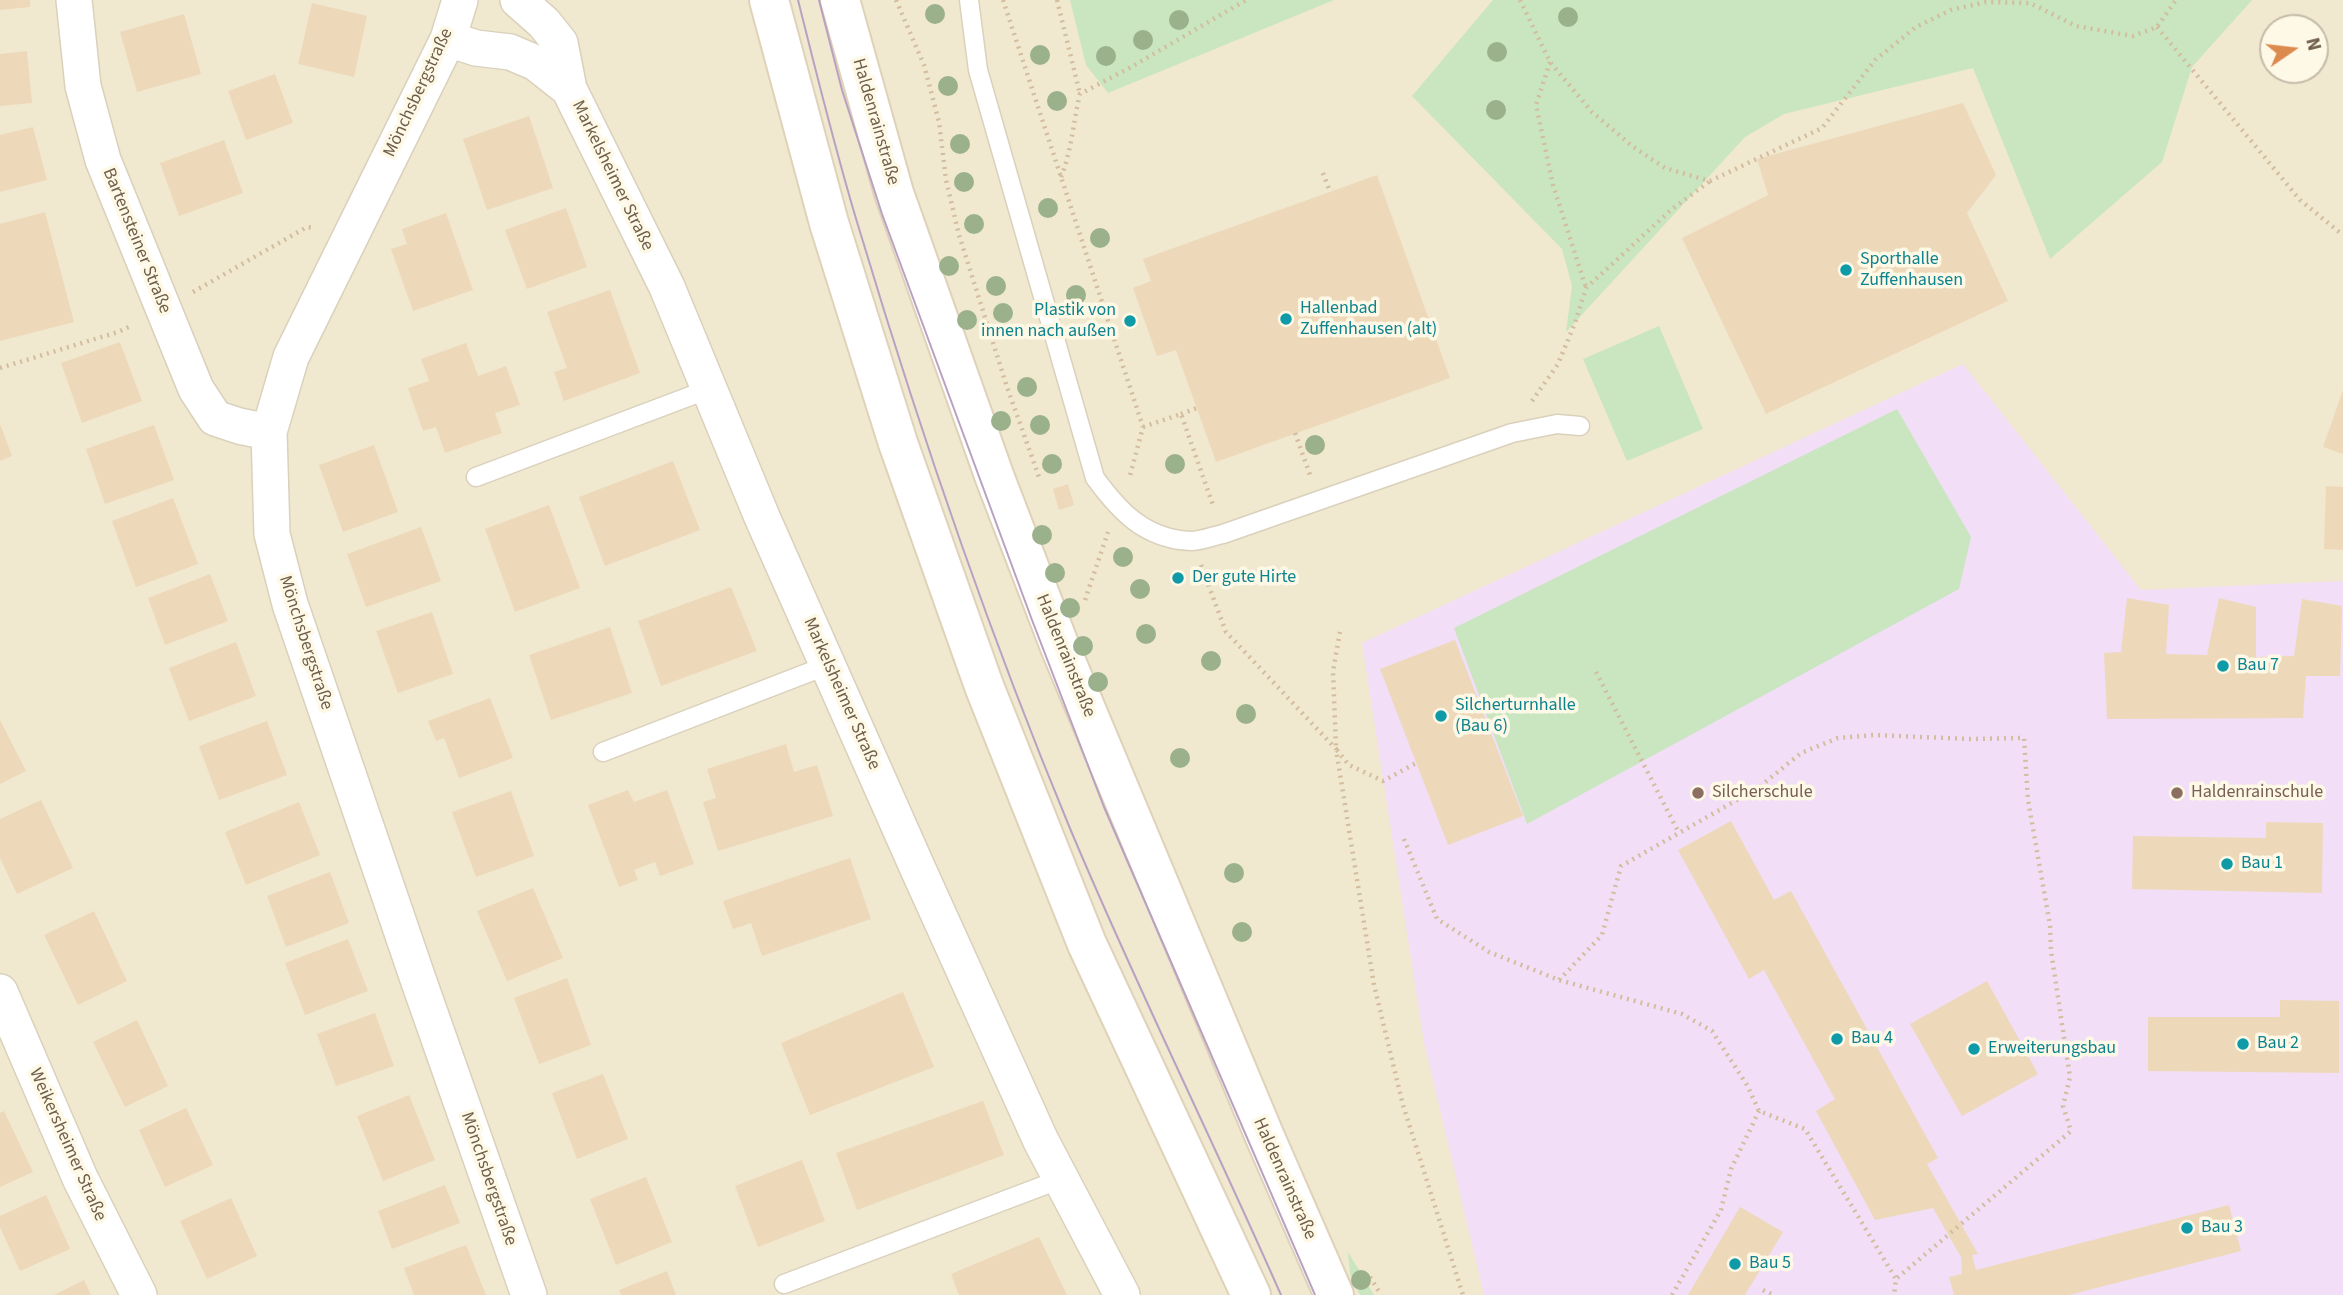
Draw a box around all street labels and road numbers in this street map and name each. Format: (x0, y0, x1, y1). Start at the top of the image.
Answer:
street label: Mönchsbergstraße (380, 25, 458, 161)
street label: Haldenrainstraße (847, 56, 903, 188)
street label: Markelsheimer Straße (566, 97, 658, 255)
street label: Bartensteiner Straße (97, 165, 175, 317)
street label: Mönchsbergstraße (273, 573, 337, 713)
street label: Haldenrainstraße (1030, 591, 1100, 721)
street label: Markelsheimer Straße (798, 615, 884, 773)
street label: Weikersheimer Straße (24, 1065, 110, 1225)
street label: Mönchsbergstraße (455, 1109, 521, 1249)
street label: Haldenrainstraße (1248, 1115, 1320, 1243)

